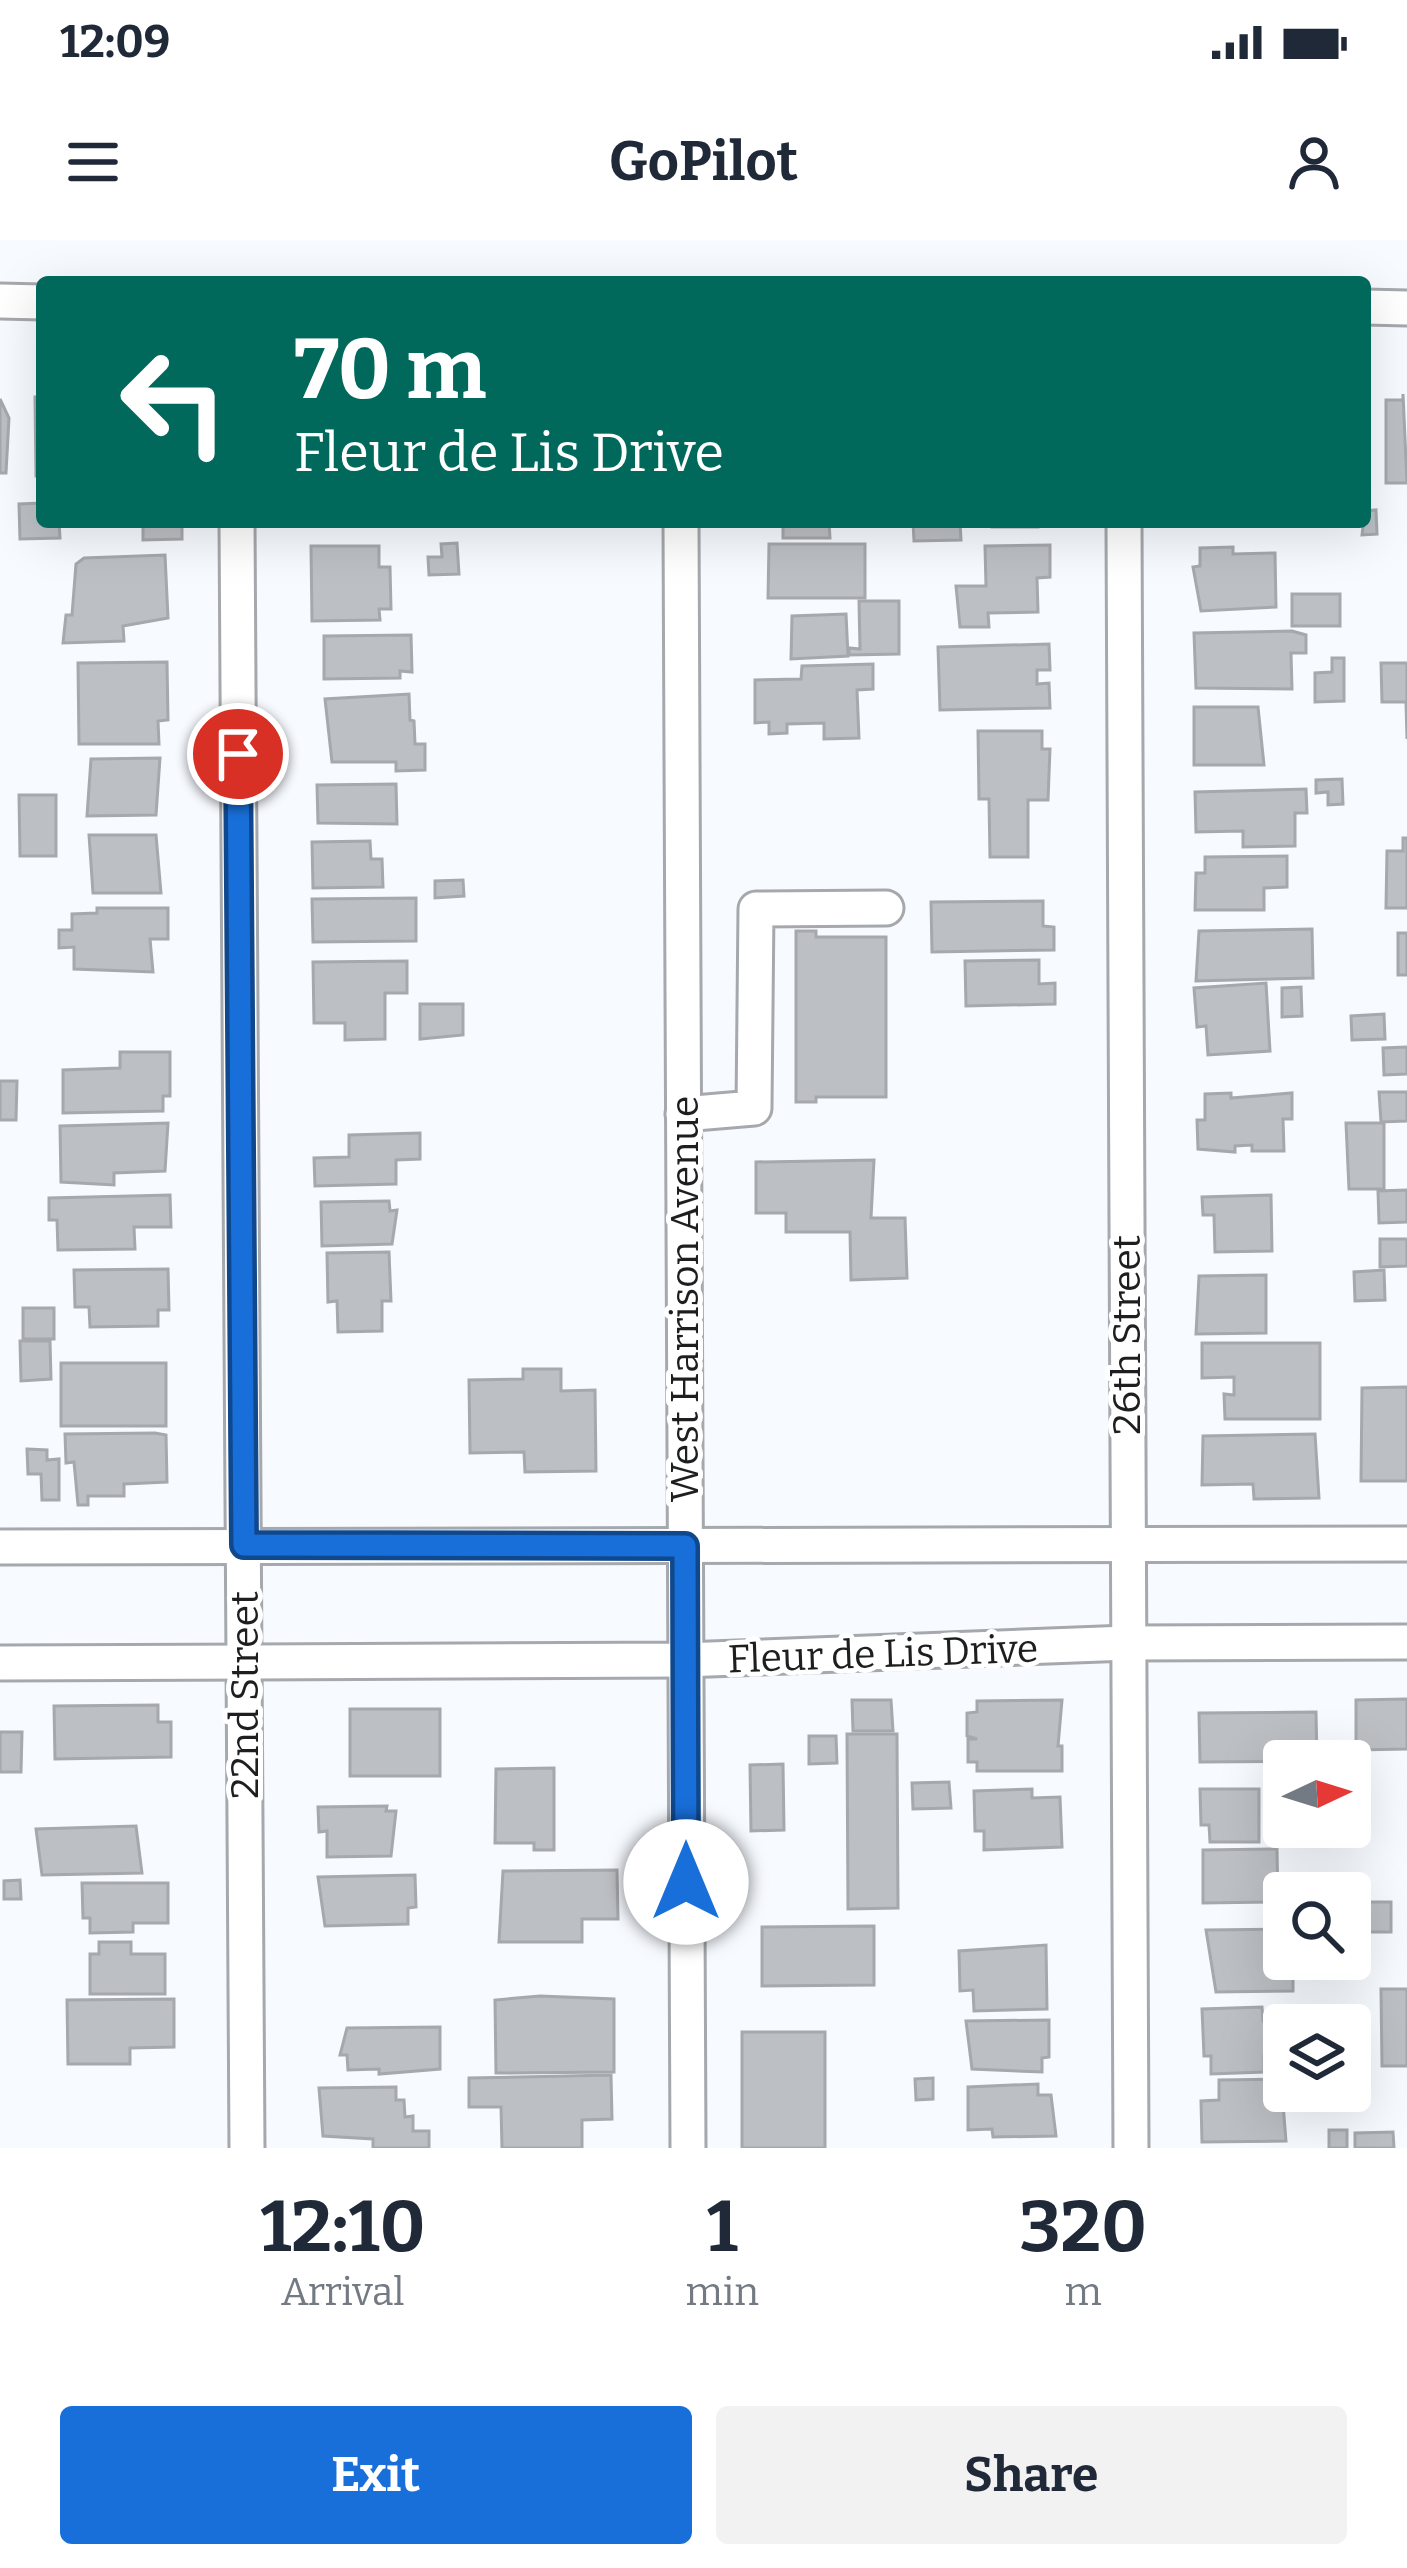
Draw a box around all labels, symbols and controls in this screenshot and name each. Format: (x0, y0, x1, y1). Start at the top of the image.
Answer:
text: 12:09 (60, 15, 170, 69)
icon: menu (60, 129, 126, 195)
icon: person (1281, 129, 1347, 195)
text: GoPilot (609, 130, 798, 194)
text: 70 m (294, 319, 486, 420)
icon: left (96, 324, 252, 480)
text: Fleur de Lis Drive (294, 421, 724, 485)
pin (187, 703, 289, 805)
icon: arrive (205, 721, 271, 787)
street label: West Harrison Avenue (662, 1096, 708, 1502)
street label: 26th Street (1104, 1235, 1150, 1435)
street label: 22nd Street (222, 1591, 268, 1799)
street label: Fleur de Lis Drive (727, 1626, 1039, 1682)
north arrow (1263, 1740, 1371, 1848)
map controls (1263, 1740, 1371, 2112)
position arrow (623, 1819, 749, 1945)
button: search (1263, 1872, 1371, 1980)
button: layers (1263, 2004, 1371, 2112)
text: 12:10 (260, 2184, 425, 2270)
text: 1 (707, 2184, 738, 2270)
text: 320 (1019, 2184, 1147, 2270)
text: Arrival (281, 2269, 405, 2315)
text: min (686, 2269, 759, 2315)
text: m (1064, 2269, 1102, 2315)
button: Exit (60, 2406, 692, 2544)
button: Share (716, 2406, 1347, 2544)

